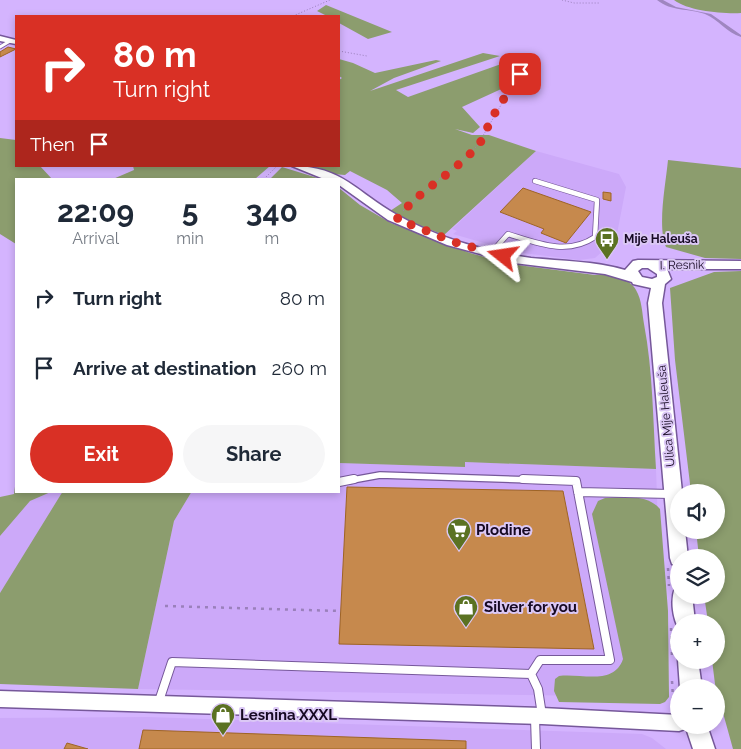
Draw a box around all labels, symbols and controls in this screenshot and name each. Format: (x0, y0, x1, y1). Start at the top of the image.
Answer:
text: 80 m (113, 34, 197, 75)
icon: right (30, 35, 95, 100)
pin (499, 53, 541, 95)
icon: arrive (506, 60, 534, 88)
text: Turn right (113, 76, 210, 102)
icon: arrive (85, 130, 113, 158)
text: Then (30, 133, 75, 155)
text: 22:09 (57, 194, 134, 229)
text: 5 (182, 194, 198, 229)
text: 340 (246, 194, 298, 229)
bus stop icon: Mije Haleuša (594, 226, 620, 260)
text: Arrival (72, 229, 119, 248)
text: min (176, 229, 204, 248)
text: m (265, 229, 279, 248)
position arrow (476, 229, 528, 281)
place label: Mije Haleuša (624, 232, 698, 246)
street label: I. Resnik (659, 258, 705, 272)
icon: right (30, 284, 58, 312)
text: Turn right (73, 287, 162, 309)
text: 80 m (280, 287, 325, 309)
icon: arrive (30, 354, 58, 382)
text: Arrive at destination (73, 357, 257, 379)
text: 260 m (272, 357, 327, 379)
street label: Ulica Mije Haleuša (655, 365, 677, 467)
button: Exit (30, 425, 173, 483)
button: Share (183, 425, 325, 483)
map controls (670, 484, 725, 734)
button: sound (670, 484, 725, 539)
supermarket icon: Plodine (446, 517, 472, 551)
place label: Plodine (476, 521, 531, 539)
button: layers (670, 549, 725, 604)
shop icon: Silver for you (453, 594, 479, 628)
place label: Silver for you (484, 598, 577, 616)
button: + (670, 614, 725, 669)
button: − (670, 679, 725, 734)
shop icon: Lesnina XXXL (210, 702, 236, 736)
place label: Lesnina XXXL (240, 706, 337, 724)

